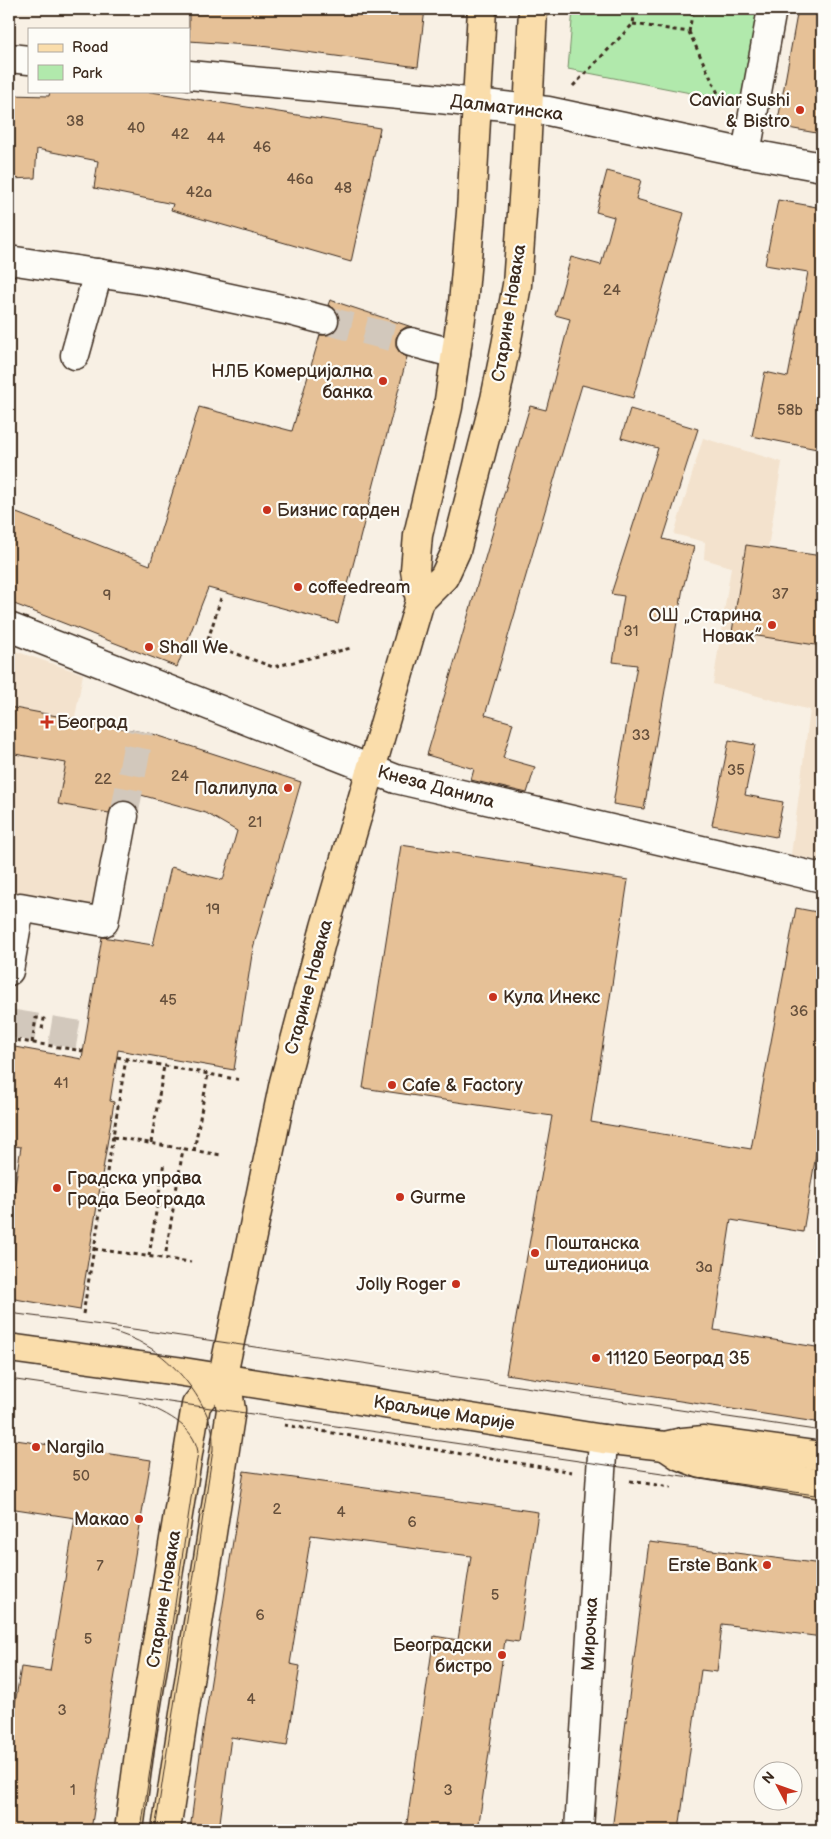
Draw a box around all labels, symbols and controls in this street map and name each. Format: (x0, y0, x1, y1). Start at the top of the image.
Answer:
legend (28, 28, 190, 92)
text: Road (72, 38, 108, 57)
text: Park (72, 64, 103, 83)
place label: Caviar Sushi & Bistro (689, 90, 790, 132)
street label: Далматинска (449, 91, 565, 125)
marker: Caviar Sushi & Bistro (794, 104, 806, 116)
house number: 38 (66, 112, 84, 131)
house number: 40 (127, 119, 145, 138)
house number: 42 (171, 125, 189, 144)
house number: 44 (207, 129, 225, 148)
house number: 46 (253, 138, 271, 157)
house number: 46a (287, 170, 313, 189)
house number: 48 (334, 179, 352, 198)
house number: 42a (186, 183, 212, 202)
street label: Старине Новака (488, 242, 530, 383)
house number: 24 (603, 281, 621, 300)
place label: НЛБ Комерцијална банка (211, 361, 373, 403)
marker: НЛБ Комерцијална банка (377, 375, 389, 387)
house number: 58b (777, 401, 803, 420)
place label: Бизнис гарден (277, 500, 400, 521)
marker: Бизнис гарден (261, 504, 273, 516)
place label: coffeedream (308, 577, 410, 598)
marker: coffeedream (292, 581, 304, 593)
house number: 37 (772, 585, 789, 604)
house number: 9 (103, 586, 111, 605)
place label: ОШ „Старина Новак” (649, 605, 762, 647)
marker: ОШ „Старина Новак” (766, 619, 778, 631)
house number: 31 (623, 622, 639, 641)
place label: Shall We (159, 637, 229, 658)
marker: Shall We (143, 641, 155, 653)
place label: Београд (57, 712, 128, 733)
marker: Београд (41, 716, 53, 728)
house number: 33 (632, 726, 650, 745)
street label: Кнеза Данила (375, 761, 497, 813)
house number: 35 (727, 761, 745, 780)
house number: 24 (171, 767, 189, 786)
house number: 22 (94, 770, 112, 789)
place label: Палилула (194, 778, 278, 799)
marker: Палилула (282, 782, 294, 794)
house number: 21 (248, 813, 262, 832)
house number: 19 (206, 900, 220, 919)
street label: Старине Новака (281, 917, 337, 1057)
place label: Кула Инекс (503, 987, 600, 1008)
house number: 45 (159, 991, 177, 1010)
marker: Кула Инекс (487, 991, 499, 1003)
house number: 36 (790, 1002, 808, 1021)
house number: 41 (54, 1074, 68, 1093)
place label: Cafe & Factory (402, 1075, 524, 1096)
marker: Cafe & Factory (386, 1079, 398, 1091)
place label: Градска управа Града Београда (67, 1168, 206, 1210)
marker: Градска управа Града Београда (51, 1182, 63, 1194)
place label: Gurme (410, 1187, 466, 1208)
marker: Gurme (394, 1191, 406, 1203)
place label: Поштанска штедионица (545, 1233, 649, 1275)
marker: Поштанска штедионица (529, 1247, 541, 1259)
house number: 3a (695, 1258, 713, 1277)
place label: Jolly Roger (356, 1274, 446, 1295)
marker: Jolly Roger (450, 1278, 462, 1290)
place label: 11120 Београд 35 (606, 1348, 750, 1369)
marker: 11120 Београд 35 (590, 1352, 602, 1364)
street label: Краљице Марије (372, 1391, 516, 1435)
place label: Nargila (46, 1437, 105, 1458)
marker: Nargila (30, 1441, 42, 1453)
house number: 50 (72, 1467, 90, 1486)
house number: 2 (273, 1500, 282, 1519)
house number: 4 (336, 1503, 346, 1522)
place label: Макао (74, 1509, 129, 1530)
marker: Макао (133, 1513, 145, 1525)
house number: 6 (407, 1513, 417, 1532)
street label: Старине Новака (143, 1528, 185, 1669)
place label: Erste Bank (668, 1555, 757, 1576)
house number: 7 (96, 1557, 104, 1576)
marker: Erste Bank (761, 1559, 773, 1571)
house number: 5 (491, 1586, 499, 1605)
street label: Мирочка (578, 1596, 602, 1671)
house number: 6 (255, 1606, 265, 1625)
house number: 5 (84, 1630, 92, 1649)
place label: Београдски бистро (393, 1635, 492, 1677)
marker: Београдски бистро (496, 1649, 508, 1661)
house number: 4 (246, 1690, 256, 1709)
house number: 3 (57, 1701, 67, 1720)
north arrow (754, 1762, 804, 1812)
text: N (759, 1768, 778, 1787)
house number: 1 (70, 1781, 76, 1800)
house number: 3 (443, 1781, 453, 1800)

